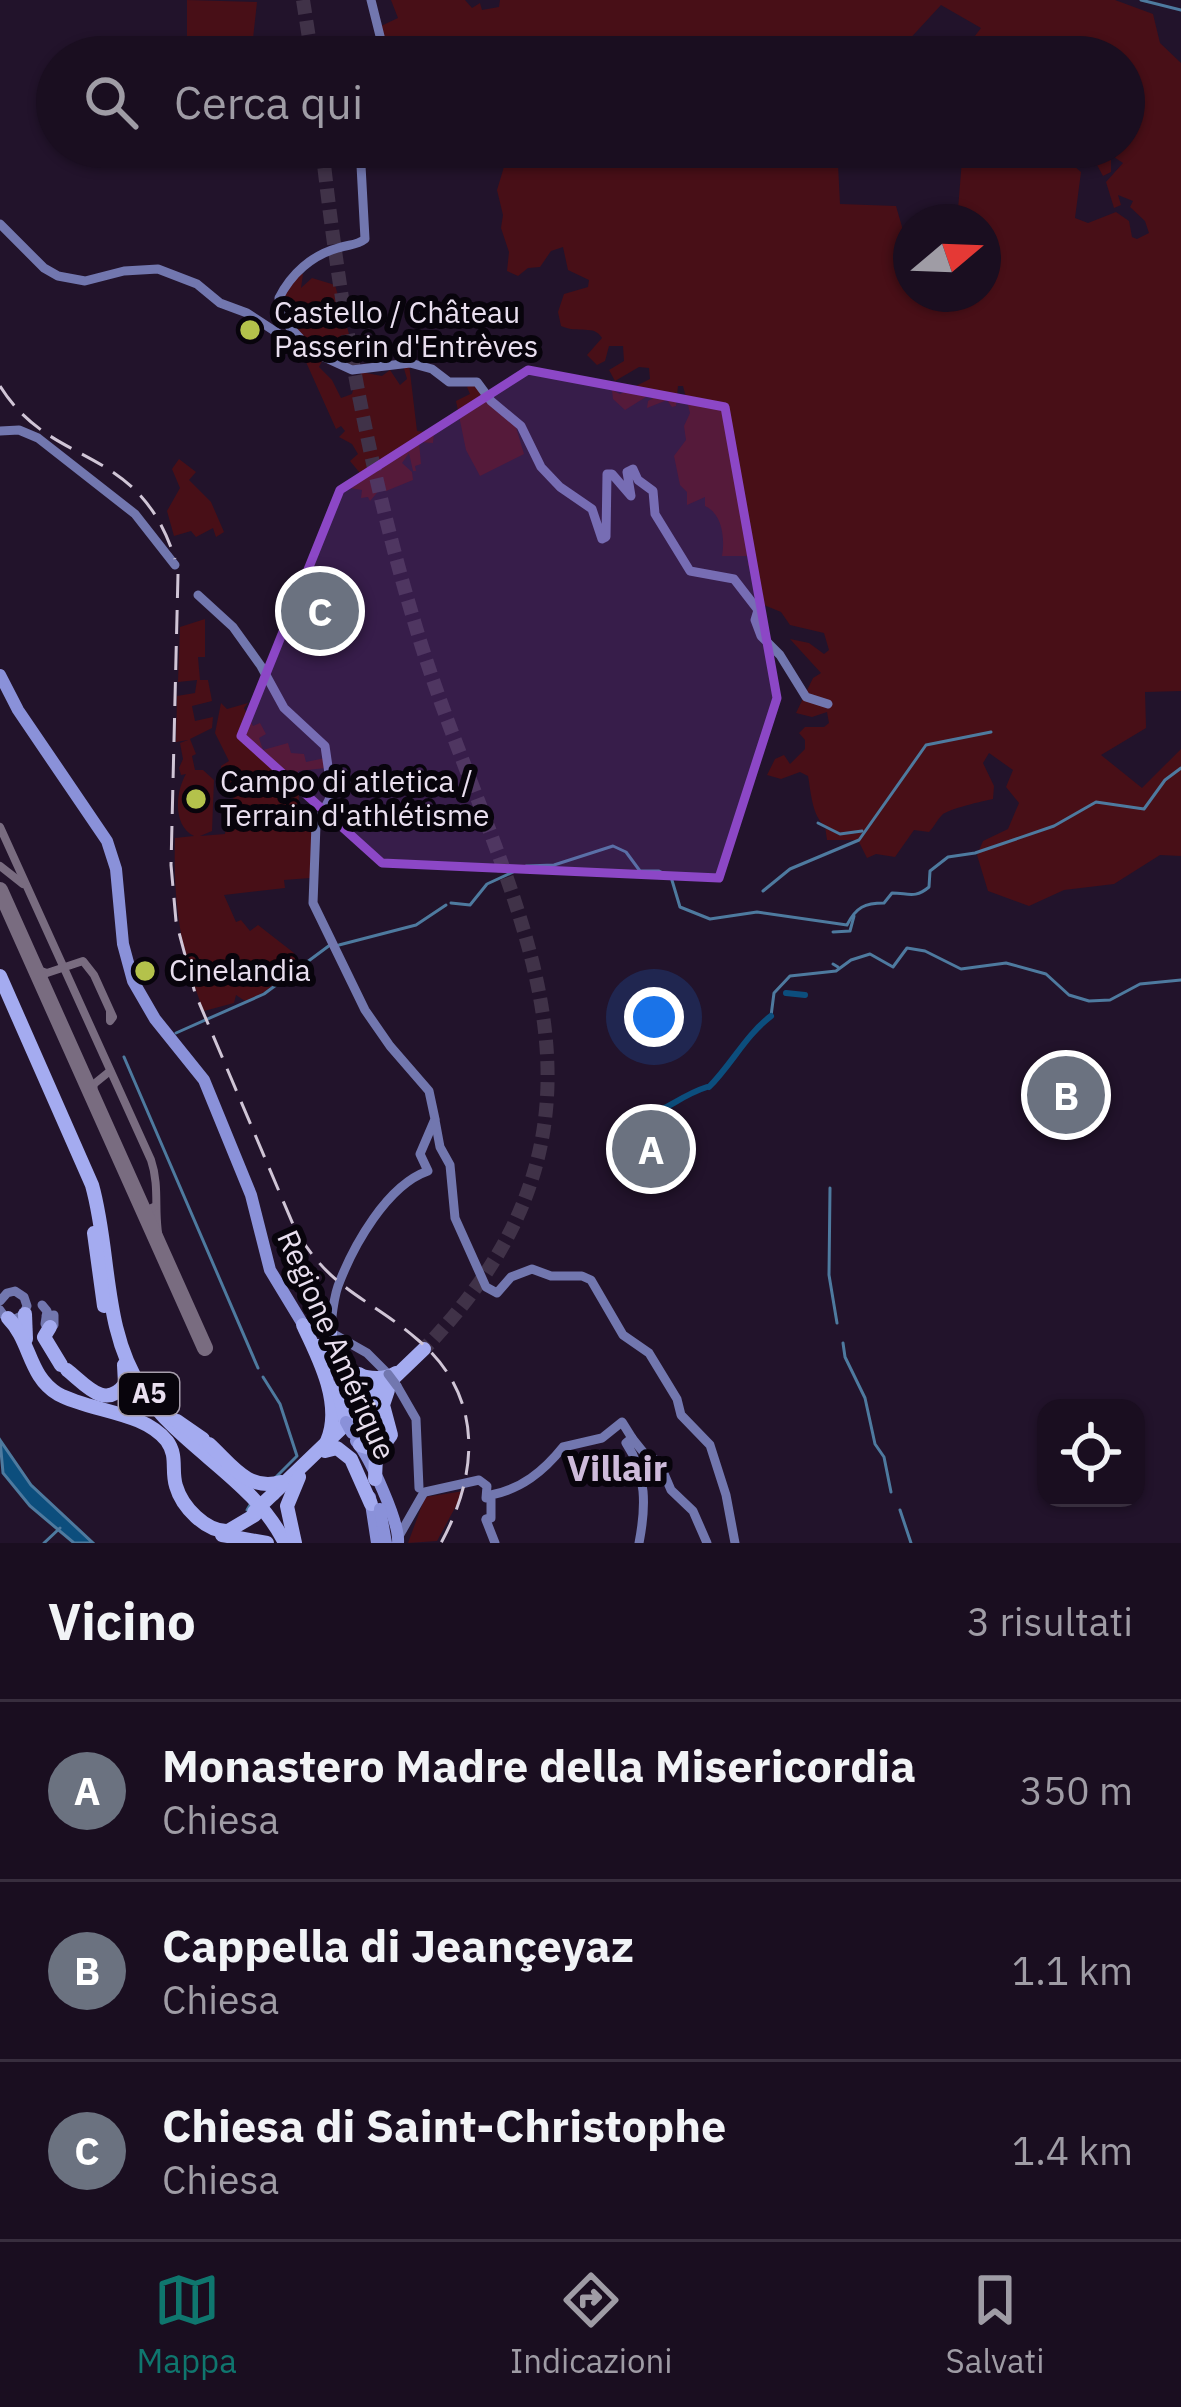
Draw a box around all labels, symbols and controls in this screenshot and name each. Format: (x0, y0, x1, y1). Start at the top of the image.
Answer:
search box (36, 36, 1145, 168)
icon: search (78, 69, 144, 135)
text: Cerca qui (174, 73, 363, 131)
north arrow (893, 204, 1001, 312)
place label: Castello / Château Passerin d'Entrèves (274, 292, 538, 365)
marker: Castello / Château Passerin d'Entrèves (237, 317, 263, 343)
pin: C (281, 566, 359, 656)
place label: Campo di atletica / Terrain d'athlétisme (220, 761, 489, 834)
marker: Campo di atletica / Terrain d'athlétisme (183, 786, 209, 812)
place label: Cinelandia (169, 950, 311, 989)
marker: Cinelandia (132, 958, 158, 984)
your location (624, 987, 684, 1047)
pin: B (1027, 1050, 1105, 1140)
pin: A (612, 1104, 690, 1194)
street label: Regione Amérique (269, 1224, 405, 1465)
road number: A5 (119, 1373, 179, 1415)
map controls (1037, 1399, 1145, 1507)
button: locate (1037, 1399, 1145, 1507)
district label: Villair (567, 1444, 667, 1491)
text: Vicino (48, 1588, 196, 1654)
text: 3 risultati (967, 1596, 1133, 1647)
text: Monastero Madre della Misericordia (162, 1736, 916, 1794)
text: A (74, 1765, 100, 1816)
text: 350 m (1020, 1765, 1133, 1816)
text: Chiesa (162, 1794, 279, 1845)
text: Cappella di Jeançeyaz (162, 1916, 634, 1974)
text: B (74, 1945, 100, 1996)
text: 1.1 km (1012, 1945, 1133, 1996)
text: Chiesa (162, 1974, 279, 2025)
text: Chiesa di Saint-Christophe (162, 2096, 726, 2154)
text: C (74, 2125, 100, 2176)
text: 1.4 km (1012, 2125, 1133, 2176)
text: Chiesa (162, 2154, 279, 2205)
tab: Mappa (137, 2267, 237, 2382)
tab: Indicazioni (510, 2267, 673, 2382)
tab: Salvati (946, 2267, 1044, 2382)

